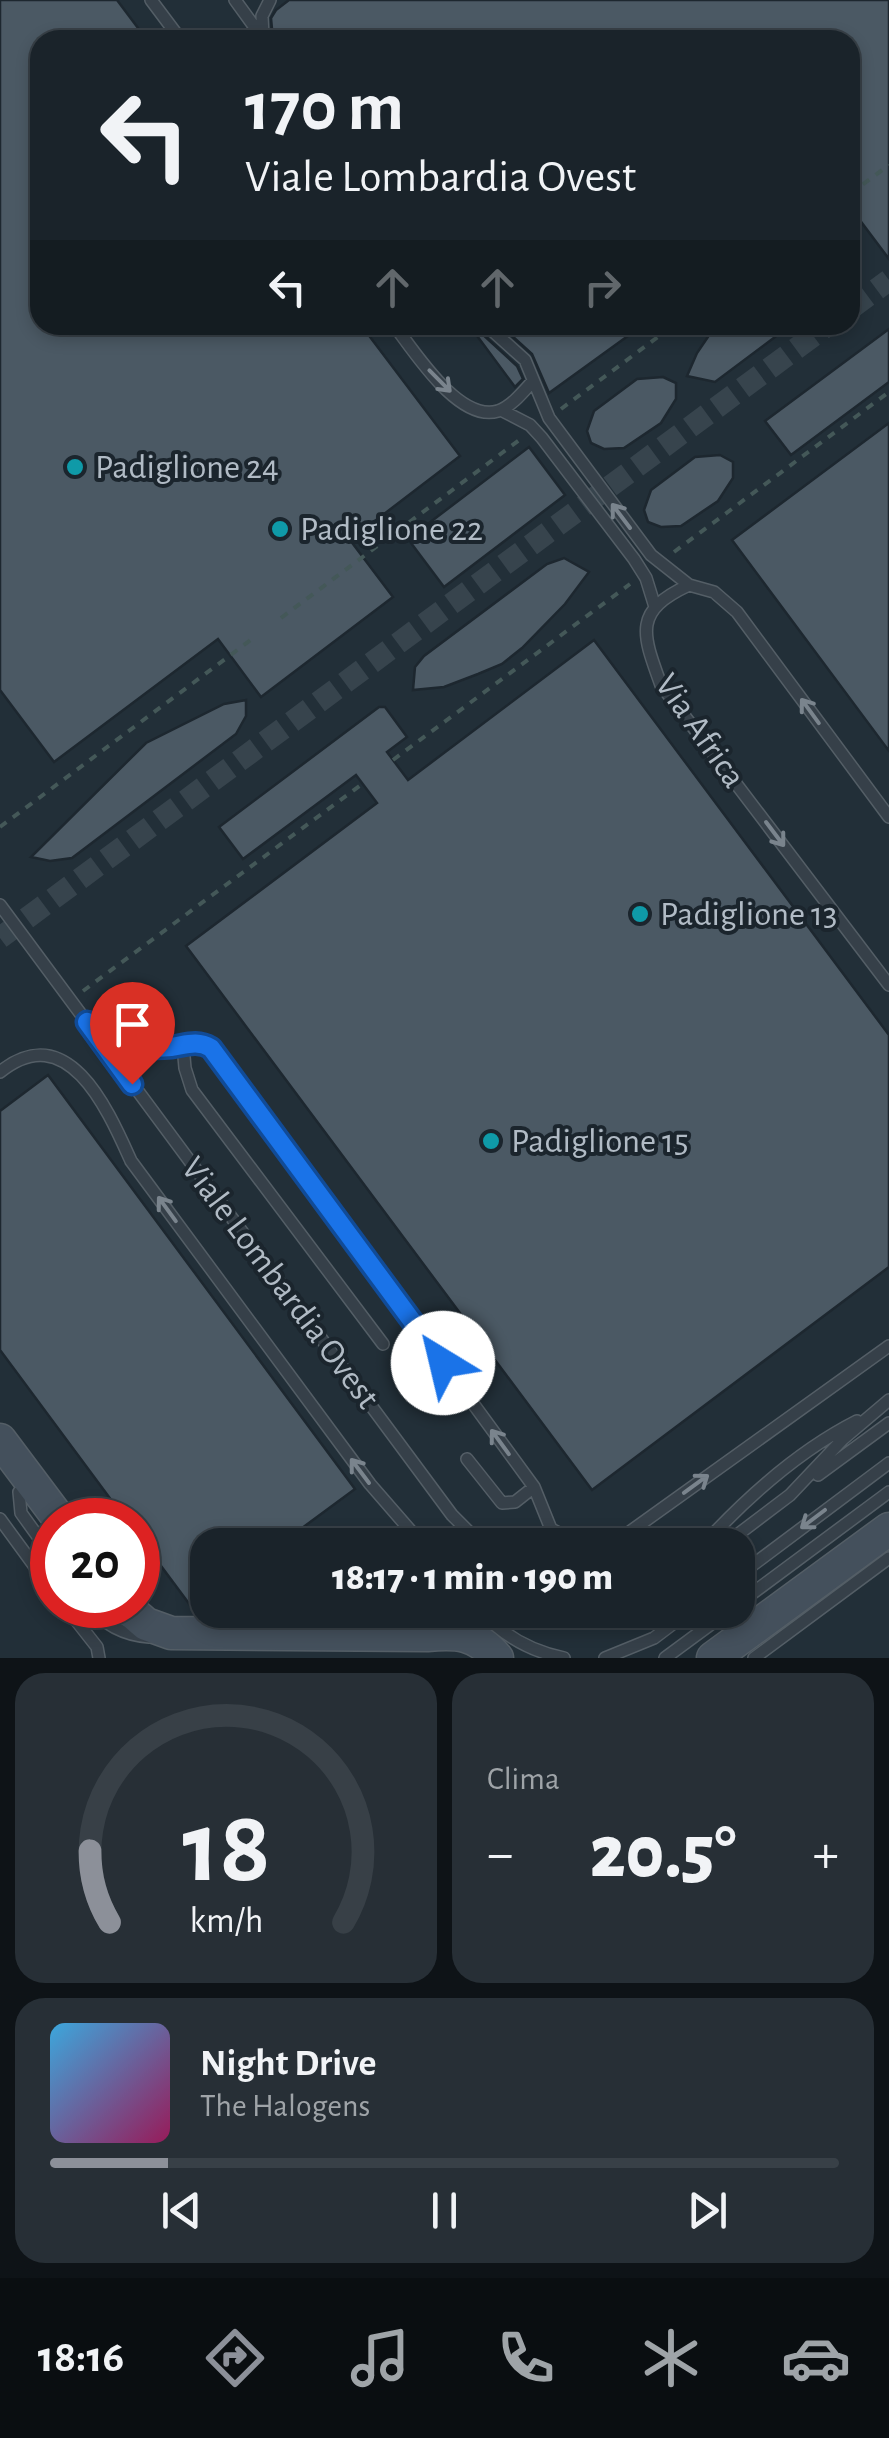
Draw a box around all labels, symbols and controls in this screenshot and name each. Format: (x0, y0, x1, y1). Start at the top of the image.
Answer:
icon: left (80, 70, 210, 200)
text: 170 m (245, 73, 404, 143)
text: Viale Lombardia Ovest (245, 155, 636, 200)
icon: left (260, 260, 315, 315)
icon: ahead (365, 260, 420, 315)
icon: ahead (470, 260, 525, 315)
icon: right (575, 260, 630, 315)
one-way arrow (427, 369, 451, 393)
place label: Padiglione 24 (95, 450, 279, 485)
marker: Padiglione 24 (64, 456, 86, 478)
one-way arrow (611, 503, 632, 530)
place label: Padiglione 22 (300, 512, 483, 547)
marker: Padiglione 22 (269, 518, 291, 540)
street label: Via Africa (648, 668, 752, 794)
one-way arrow (800, 697, 821, 725)
one-way arrow (763, 821, 785, 847)
place label: Padiglione 13 (660, 897, 837, 932)
marker: Padiglione 13 (629, 903, 651, 925)
pin (90, 982, 175, 1085)
icon: arrive (105, 997, 160, 1052)
place label: Padiglione 15 (511, 1124, 689, 1159)
marker: Padiglione 15 (480, 1130, 502, 1152)
street label: Viale Lombardia Ovest (174, 1151, 386, 1415)
one-way arrow (157, 1196, 178, 1223)
position arrow (391, 1311, 495, 1415)
one-way arrow (490, 1428, 511, 1456)
one-way arrow (350, 1458, 371, 1485)
one-way arrow (682, 1474, 710, 1495)
speed limit sign: 20 (30, 1498, 160, 1628)
one-way arrow (800, 1509, 827, 1530)
text: 18:17 · 1 min · 190 m (332, 1559, 613, 1597)
text: Clima (487, 1763, 560, 1795)
text: 18 (182, 1797, 270, 1901)
text: 20.5° (590, 1816, 736, 1891)
text: − (487, 1827, 513, 1882)
text: + (813, 1827, 839, 1882)
text: km/h (189, 1903, 263, 1939)
text: Night Drive (200, 2045, 376, 2083)
text: The Halogens (200, 2090, 370, 2122)
icon: previous (154, 2183, 209, 2238)
icon: pause (417, 2183, 472, 2238)
icon: next (680, 2183, 735, 2238)
icon: directions (200, 2323, 270, 2393)
icon: music (345, 2323, 415, 2393)
icon: phone (491, 2323, 561, 2393)
icon: climate (636, 2323, 706, 2393)
icon: car (781, 2323, 851, 2393)
text: 18:16 (38, 2335, 124, 2380)

